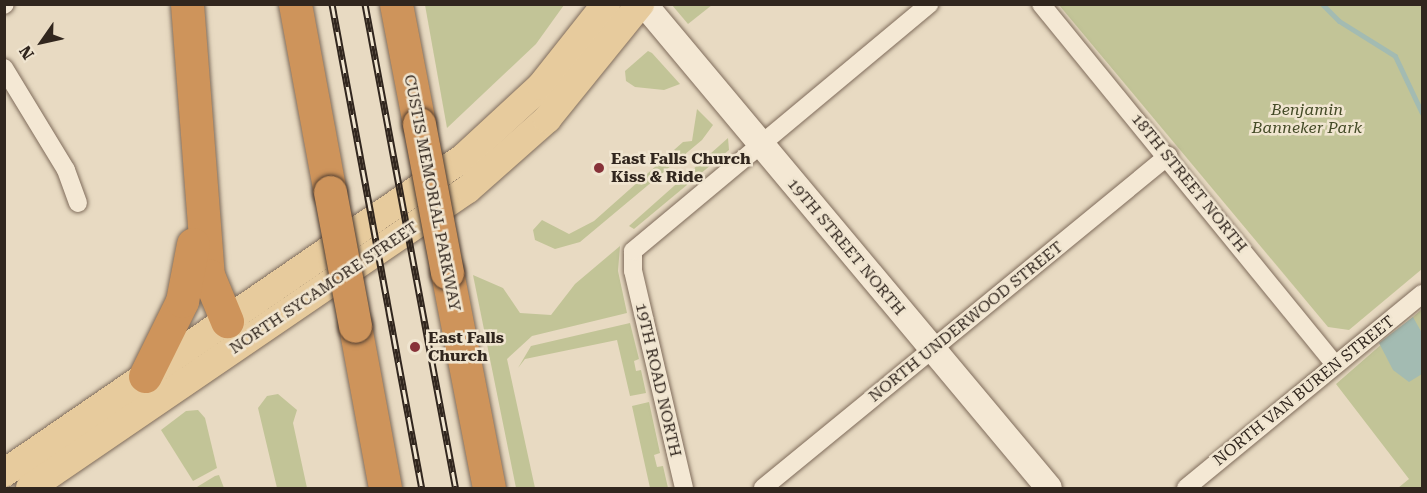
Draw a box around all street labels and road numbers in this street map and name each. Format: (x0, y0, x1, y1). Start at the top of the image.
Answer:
street label: CUSTIS MEMORIAL PARKWAY (400, 73, 464, 313)
street label: 18TH STREET NORTH (1127, 110, 1251, 256)
street label: 19TH STREET NORTH (783, 175, 909, 319)
street label: NORTH SYCAMORE STREET (226, 218, 422, 358)
street label: NORTH UNDERWOOD STREET (865, 238, 1067, 406)
street label: 19TH ROAD NORTH (631, 301, 685, 459)
street label: NORTH VAN BUREN STREET (1210, 312, 1398, 470)

